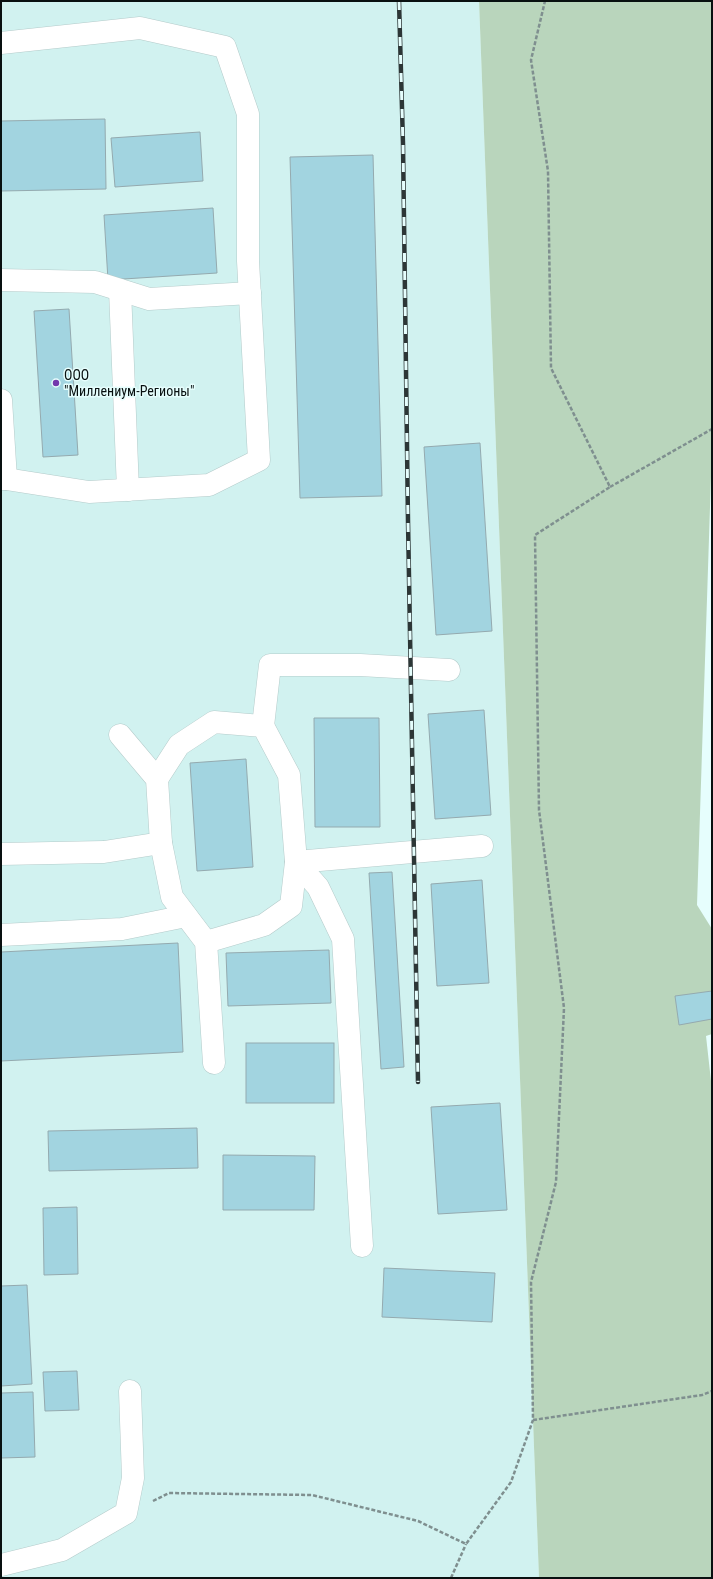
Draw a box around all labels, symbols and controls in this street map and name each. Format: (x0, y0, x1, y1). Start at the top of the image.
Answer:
place label: ООО "Миллениум-Регионы" (64, 367, 194, 399)
marker: ООО "Миллениум-Регионы" (51, 378, 61, 388)

